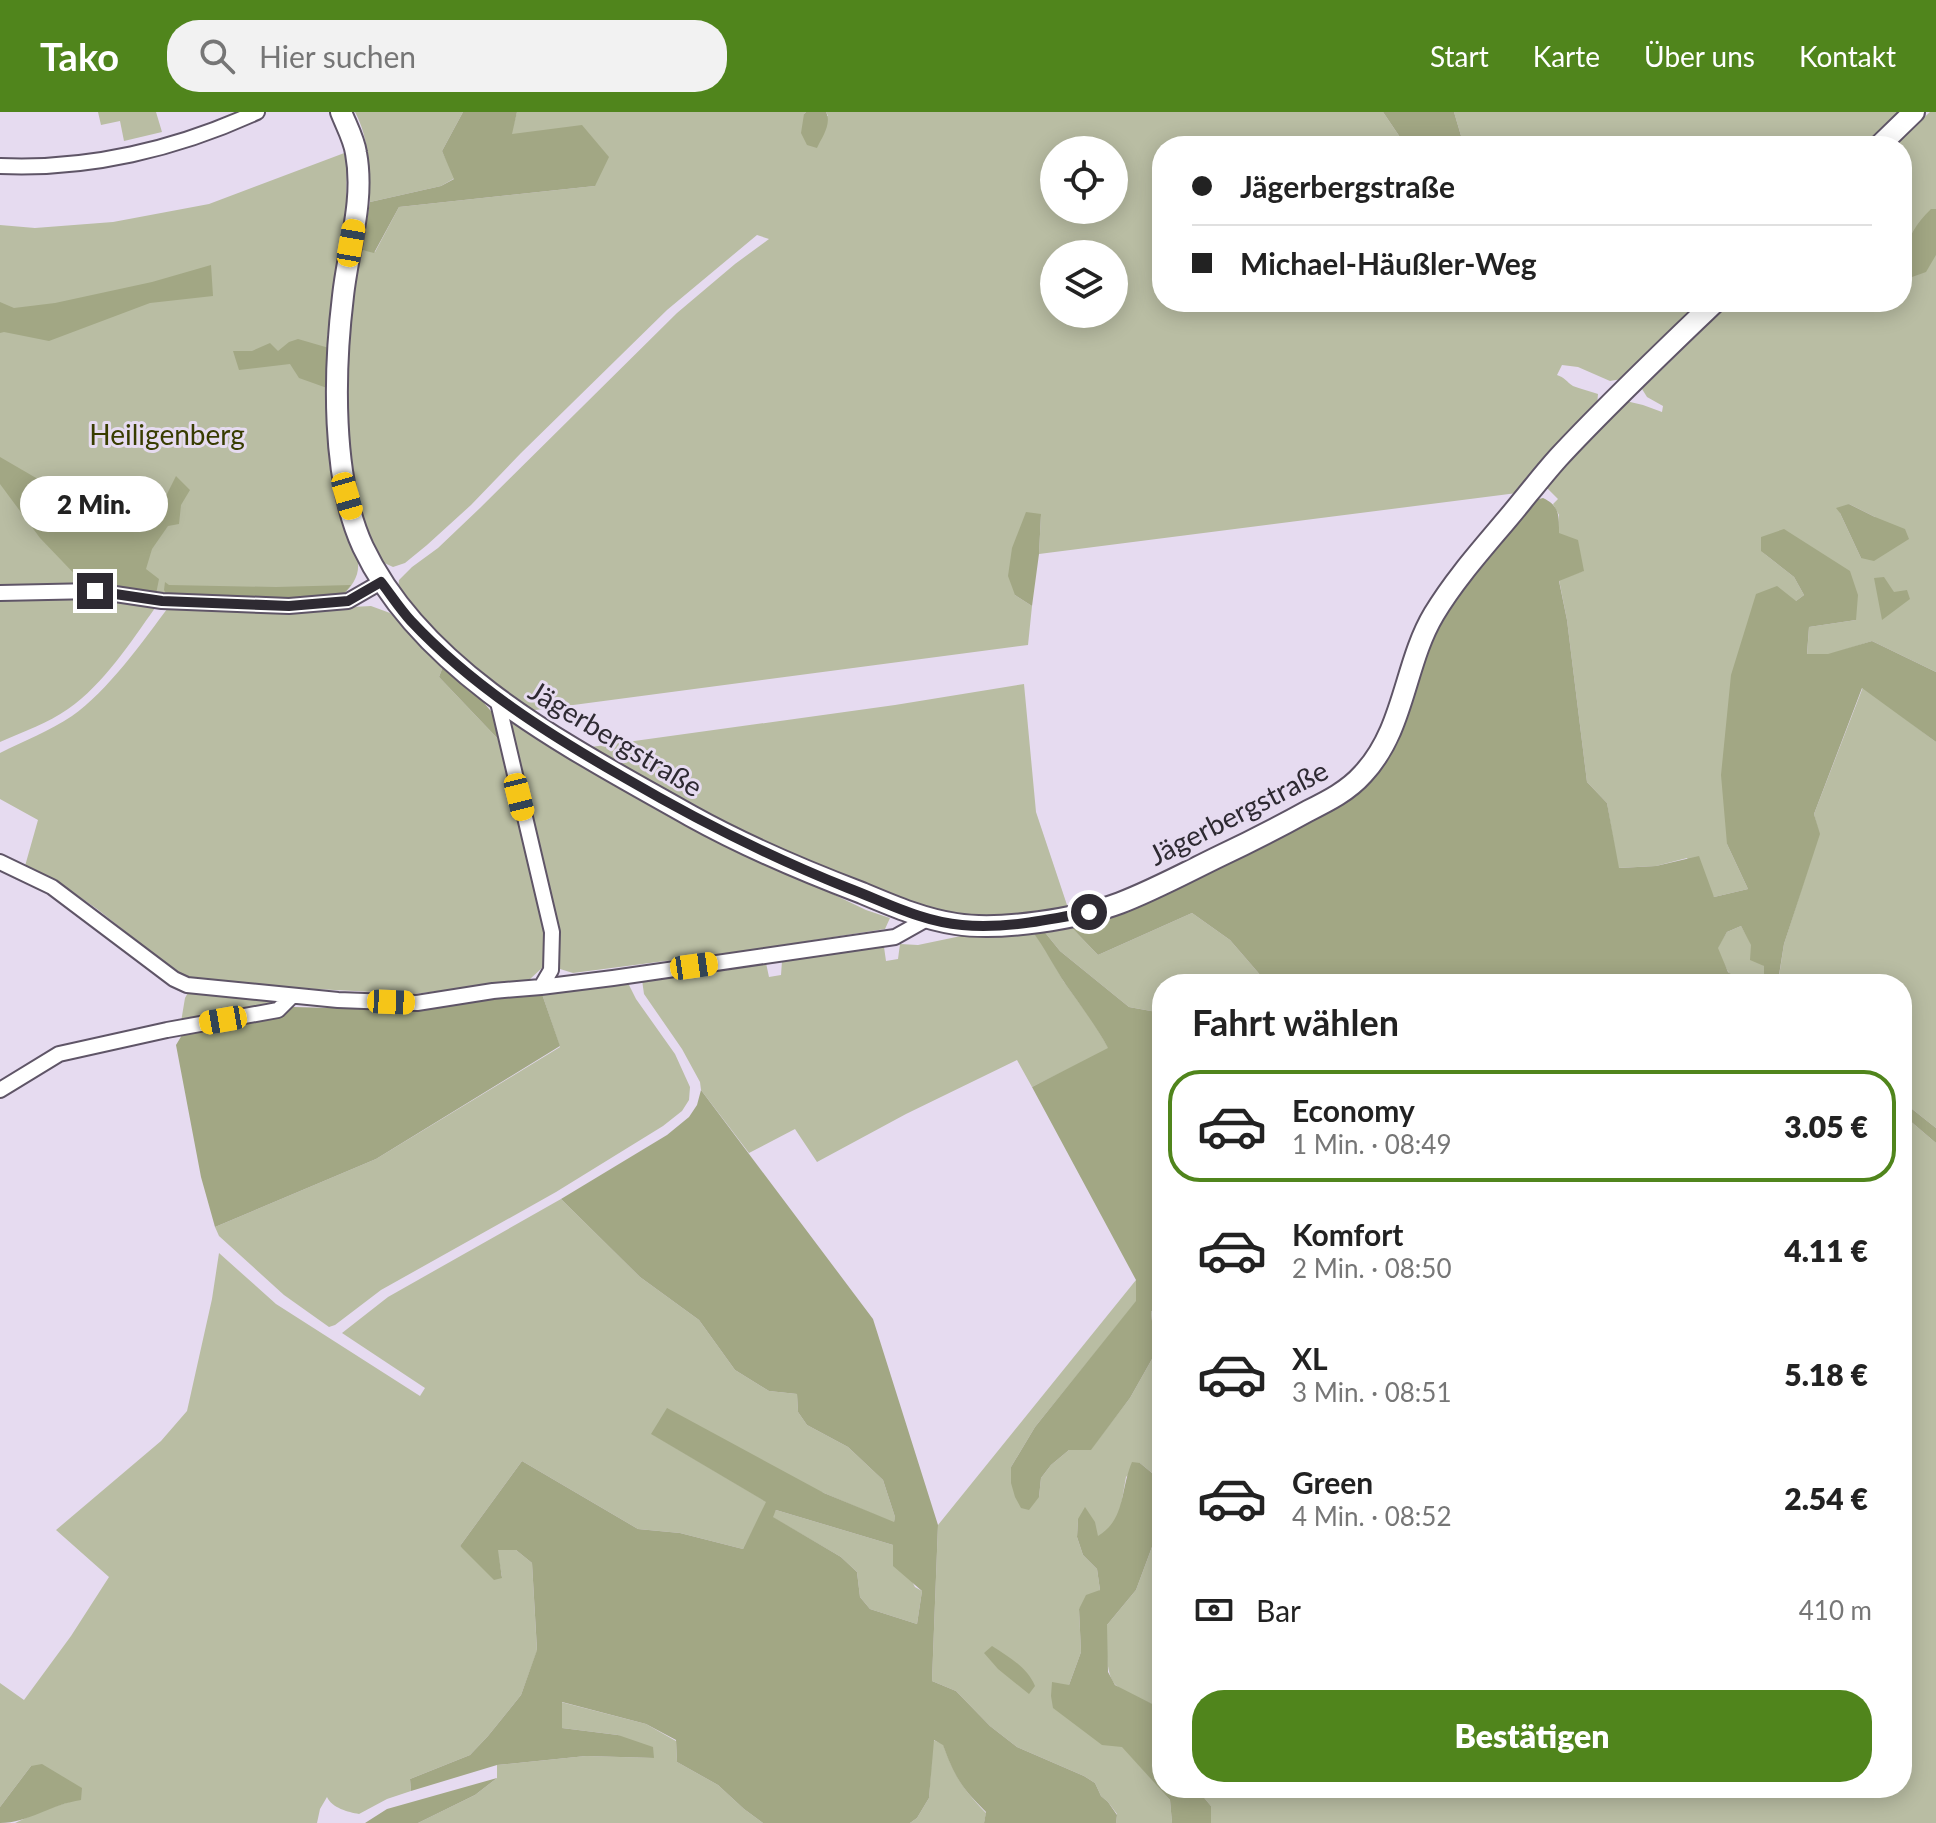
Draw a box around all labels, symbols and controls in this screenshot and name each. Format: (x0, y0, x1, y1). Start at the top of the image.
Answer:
search box (167, 20, 727, 92)
text: Tako (40, 33, 119, 79)
icon: search (195, 34, 239, 78)
text: Hier suchen (259, 38, 416, 74)
text: Start (1430, 39, 1489, 73)
text: Karte (1533, 39, 1600, 73)
text: Über uns (1644, 39, 1755, 73)
text: Kontakt (1799, 39, 1896, 73)
map controls (1040, 136, 1128, 328)
button: locate (1040, 136, 1128, 224)
text: Jägerbergstraße (1240, 168, 1455, 204)
car (335, 217, 367, 269)
button: layers (1040, 240, 1128, 328)
text: Michael-Häußler-Weg (1240, 245, 1537, 281)
park label: Heiligenberg (89, 417, 245, 451)
car (329, 470, 365, 522)
callout: 2 Min. (21, 475, 169, 531)
text: 2 Min. (57, 488, 131, 520)
route end (77, 573, 113, 609)
street label: Jägerbergstraße (523, 673, 709, 803)
street label: Jägerbergstraße (1143, 752, 1333, 872)
car (502, 771, 536, 823)
route start (1071, 894, 1107, 930)
car (669, 951, 719, 981)
car (367, 989, 415, 1015)
text: Fahrt wählen (1192, 1000, 1399, 1044)
car (197, 1004, 249, 1036)
icon: car (1196, 1090, 1268, 1162)
text: Economy (1292, 1092, 1415, 1128)
text: 3.05 € (1784, 1108, 1868, 1144)
text: 1 Min. · 08:49 (1292, 1128, 1451, 1160)
icon: car (1196, 1214, 1268, 1286)
text: Komfort (1292, 1216, 1403, 1252)
text: 4.11 € (1784, 1232, 1868, 1268)
text: 2 Min. · 08:50 (1292, 1252, 1451, 1284)
icon: car (1196, 1338, 1268, 1410)
text: XL (1292, 1340, 1328, 1376)
text: 5.18 € (1784, 1356, 1868, 1392)
text: 3 Min. · 08:51 (1292, 1376, 1451, 1408)
icon: car (1196, 1462, 1268, 1534)
text: Green (1292, 1464, 1373, 1500)
text: 2.54 € (1784, 1480, 1868, 1516)
text: 4 Min. · 08:52 (1292, 1500, 1451, 1532)
icon: cash (1192, 1588, 1236, 1632)
text: Bar (1256, 1592, 1301, 1628)
text: 410 m (1799, 1594, 1872, 1626)
button: Bestätigen (1192, 1690, 1872, 1782)

